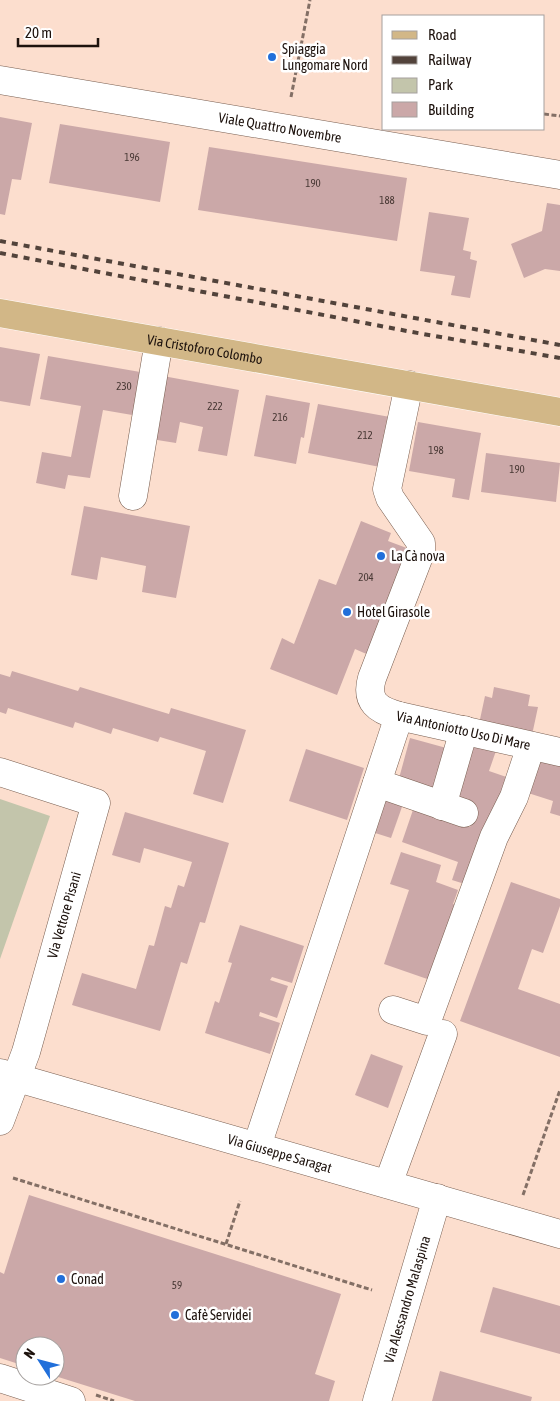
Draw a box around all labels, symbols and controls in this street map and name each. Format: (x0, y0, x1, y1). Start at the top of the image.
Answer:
scale bar (18, 15, 98, 47)
legend (382, 15, 545, 130)
text: 20 m (25, 24, 52, 41)
text: Road (428, 26, 457, 43)
place label: Spiaggia Lungomare Nord (282, 41, 368, 73)
marker: Spiaggia Lungomare Nord (266, 51, 278, 63)
text: Railway (428, 51, 472, 68)
text: Park (428, 76, 453, 93)
text: Building (428, 101, 474, 118)
street label: Viale Quattro Novembre (217, 109, 343, 146)
house number: 196 (124, 151, 140, 163)
house number: 190 (305, 177, 321, 189)
house number: 188 (379, 194, 395, 206)
street label: Via Cristoforo Colombo (146, 331, 264, 367)
house number: 230 (116, 380, 132, 392)
house number: 222 (207, 400, 223, 412)
house number: 216 (272, 411, 288, 423)
house number: 212 (357, 429, 373, 441)
house number: 198 (428, 444, 444, 456)
house number: 190 (509, 463, 525, 475)
place label: La Cà nova (391, 548, 445, 564)
marker: La Cà nova (375, 550, 387, 562)
house number: 204 (358, 571, 374, 583)
place label: Hotel Girasole (357, 604, 430, 620)
marker: Hotel Girasole (341, 606, 353, 618)
street label: Via Antoniotto Uso Di Mare (395, 708, 532, 753)
street label: Via Vettore Pisani (44, 870, 84, 960)
street label: Via Giuseppe Saragat (226, 1131, 334, 1176)
street label: Via Alessandro Malaspina (381, 1234, 433, 1365)
place label: Conad (71, 1271, 104, 1287)
marker: Conad (55, 1273, 67, 1285)
house number: 59 (172, 1279, 182, 1291)
place label: Cafè Servidei (185, 1307, 252, 1323)
marker: Cafè Servidei (169, 1309, 181, 1321)
north arrow (15, 1336, 65, 1386)
text: N (21, 1345, 38, 1361)

